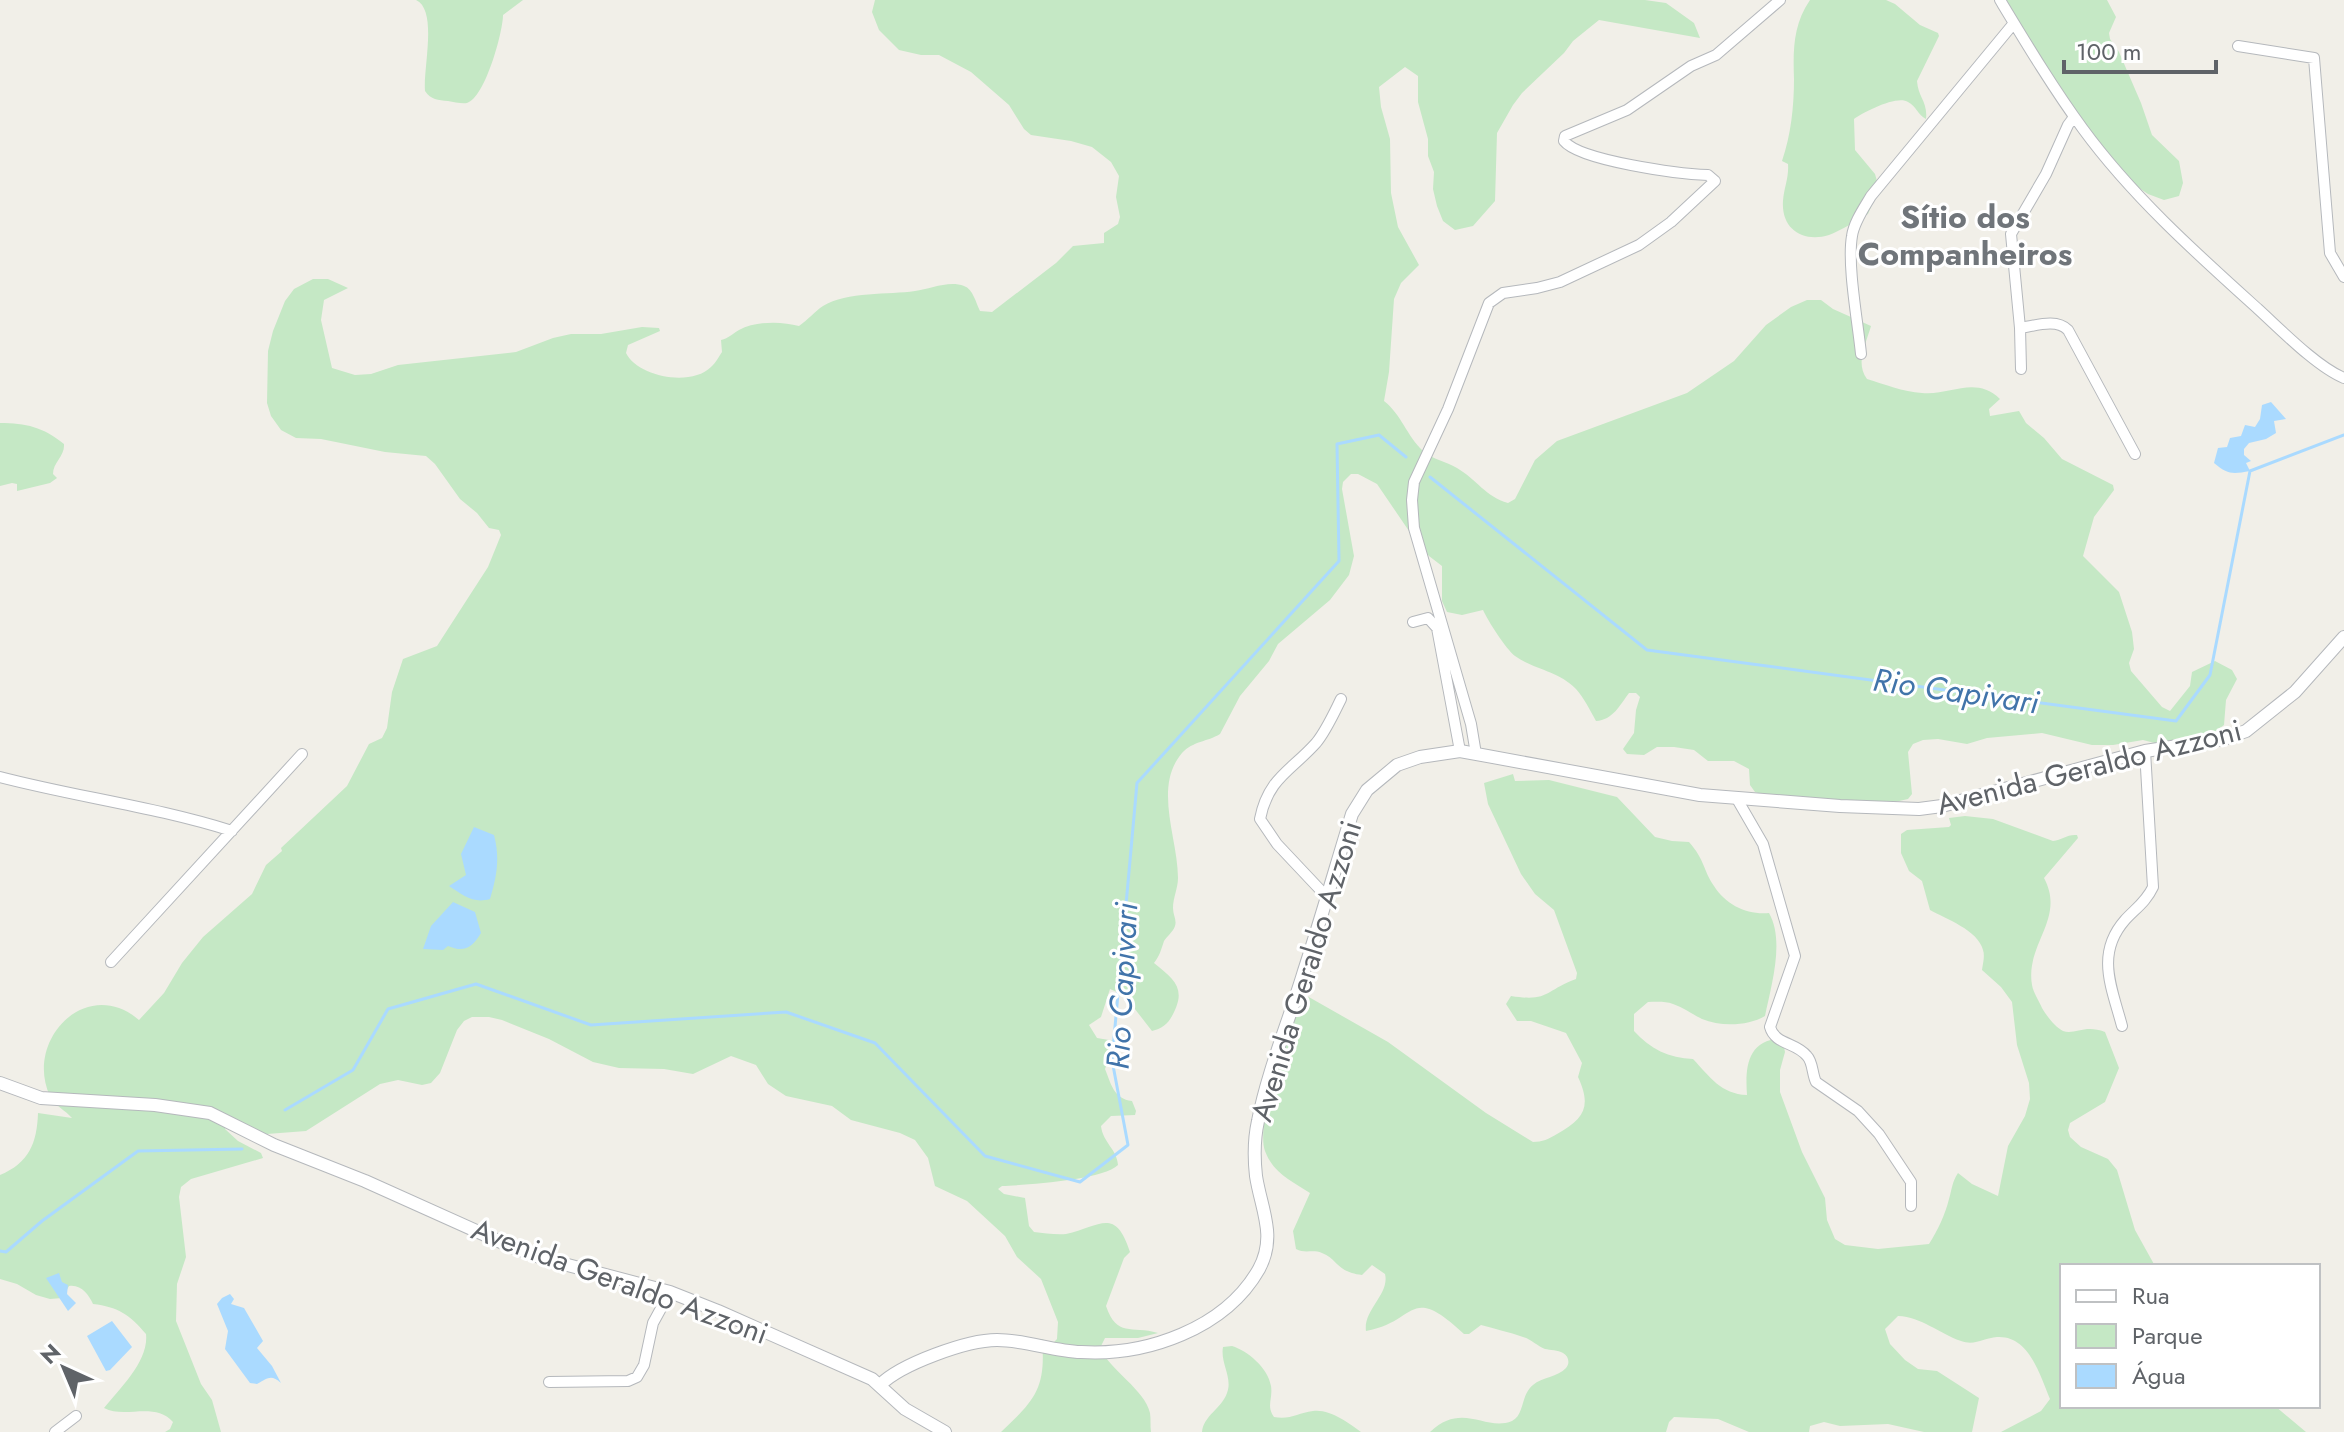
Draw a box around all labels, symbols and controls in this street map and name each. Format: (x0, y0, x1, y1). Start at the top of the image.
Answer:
scale bar (2064, 24, 2216, 74)
text: 100 m (2076, 34, 2142, 69)
district label: Sítio dos Companheiros (1858, 194, 2072, 277)
water label: Rio Capivari (1870, 657, 2043, 726)
street label: Avenida Geraldo Azzoni (1932, 708, 2246, 826)
street label: Avenida Geraldo Azzoni (1240, 815, 1372, 1127)
water label: Rio Capivari (1095, 901, 1149, 1071)
street label: Avenida Geraldo Azzoni (466, 1207, 774, 1355)
legend (2060, 1264, 2320, 1408)
text: Rua (2132, 1278, 2170, 1313)
text: Parque (2132, 1318, 2203, 1353)
north arrow (24, 1328, 104, 1408)
text: N (33, 1336, 68, 1371)
text: Água (2132, 1358, 2186, 1393)

